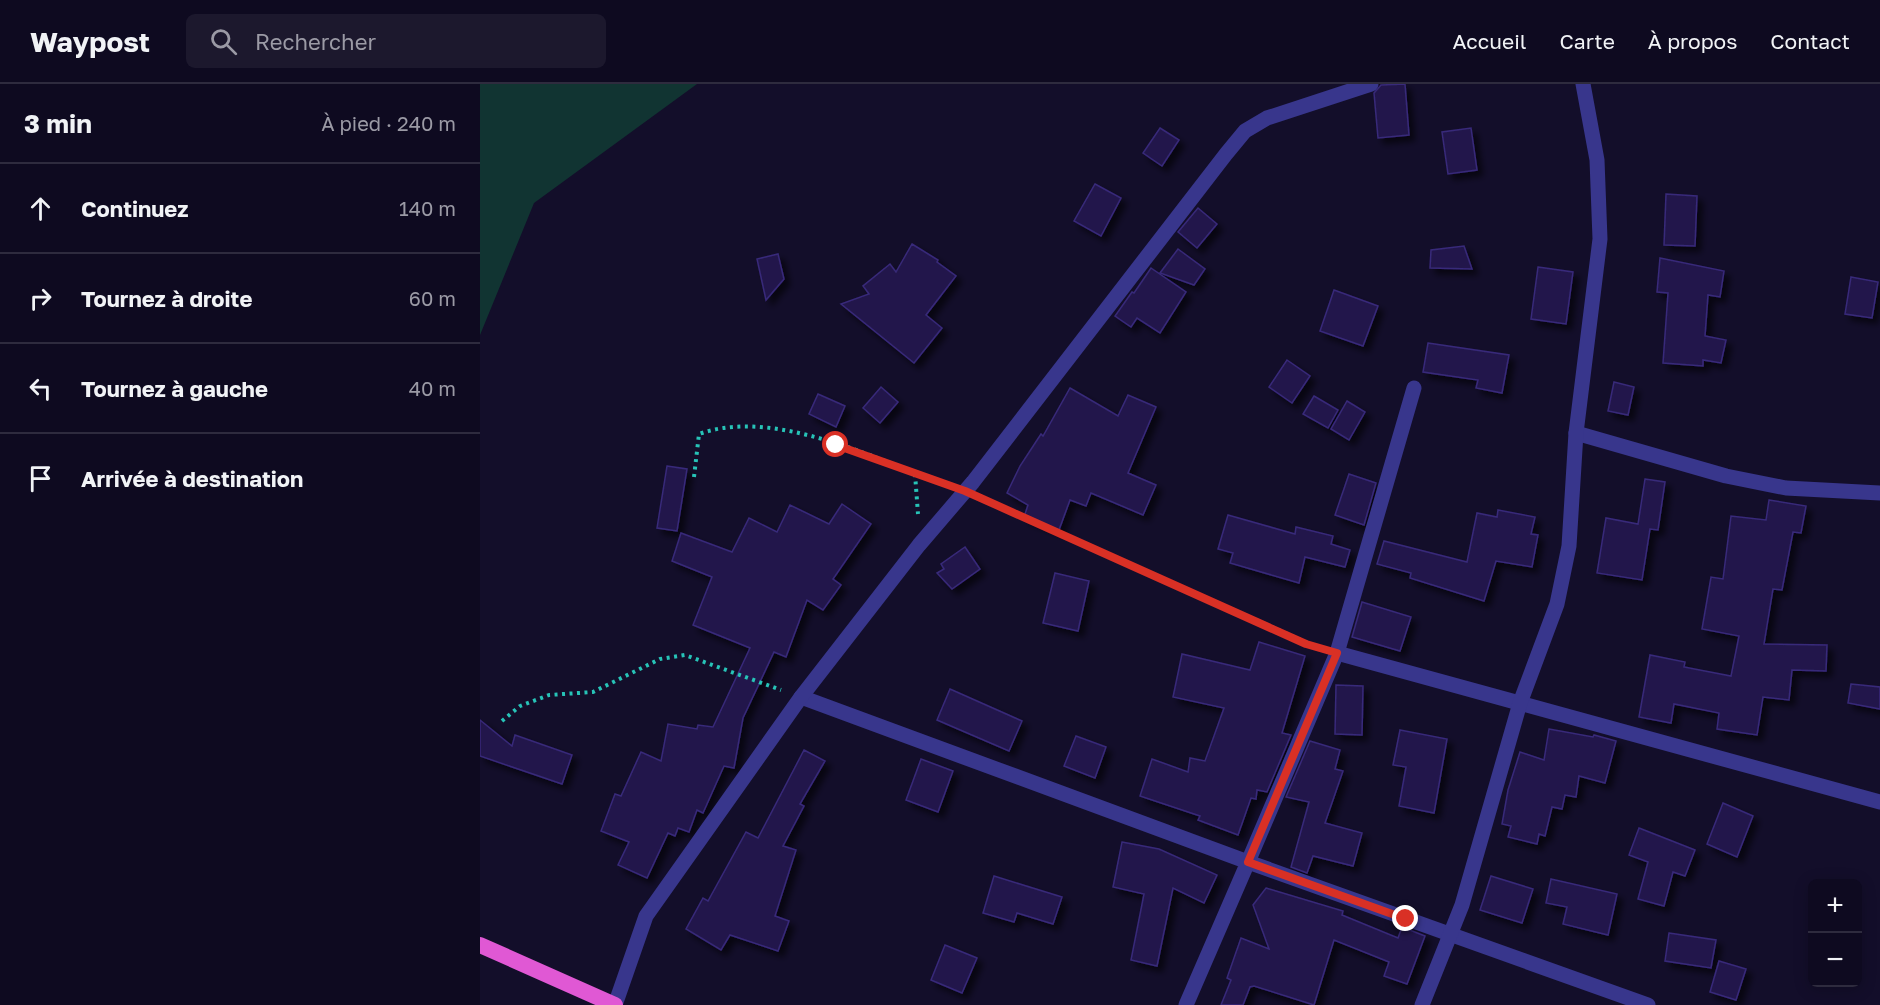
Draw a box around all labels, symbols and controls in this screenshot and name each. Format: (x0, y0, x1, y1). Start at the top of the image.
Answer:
search box (186, 14, 606, 68)
text: Waypost (30, 25, 150, 58)
icon: search (207, 25, 240, 58)
text: Rechercher (255, 28, 376, 55)
text: Accueil (1453, 28, 1526, 54)
text: Carte (1559, 28, 1615, 54)
text: À propos (1648, 28, 1737, 54)
text: Contact (1770, 28, 1850, 54)
text: 3 min (24, 108, 92, 139)
text: À pied · 240 m (321, 111, 456, 135)
icon: ahead (24, 192, 57, 225)
text: Continuez (81, 195, 188, 222)
text: 140 m (399, 196, 456, 220)
icon: right (24, 282, 57, 315)
text: Tournez à droite (81, 285, 252, 312)
text: 60 m (409, 286, 456, 310)
icon: left (24, 372, 57, 405)
text: Tournez à gauche (81, 375, 268, 402)
text: 40 m (409, 376, 456, 400)
route start (822, 431, 848, 457)
icon: arrive (24, 462, 57, 495)
text: Arrivée à destination (81, 465, 303, 492)
map controls (1808, 879, 1862, 987)
button: + (1808, 879, 1862, 933)
route end (1392, 905, 1418, 931)
button: − (1808, 933, 1862, 987)

